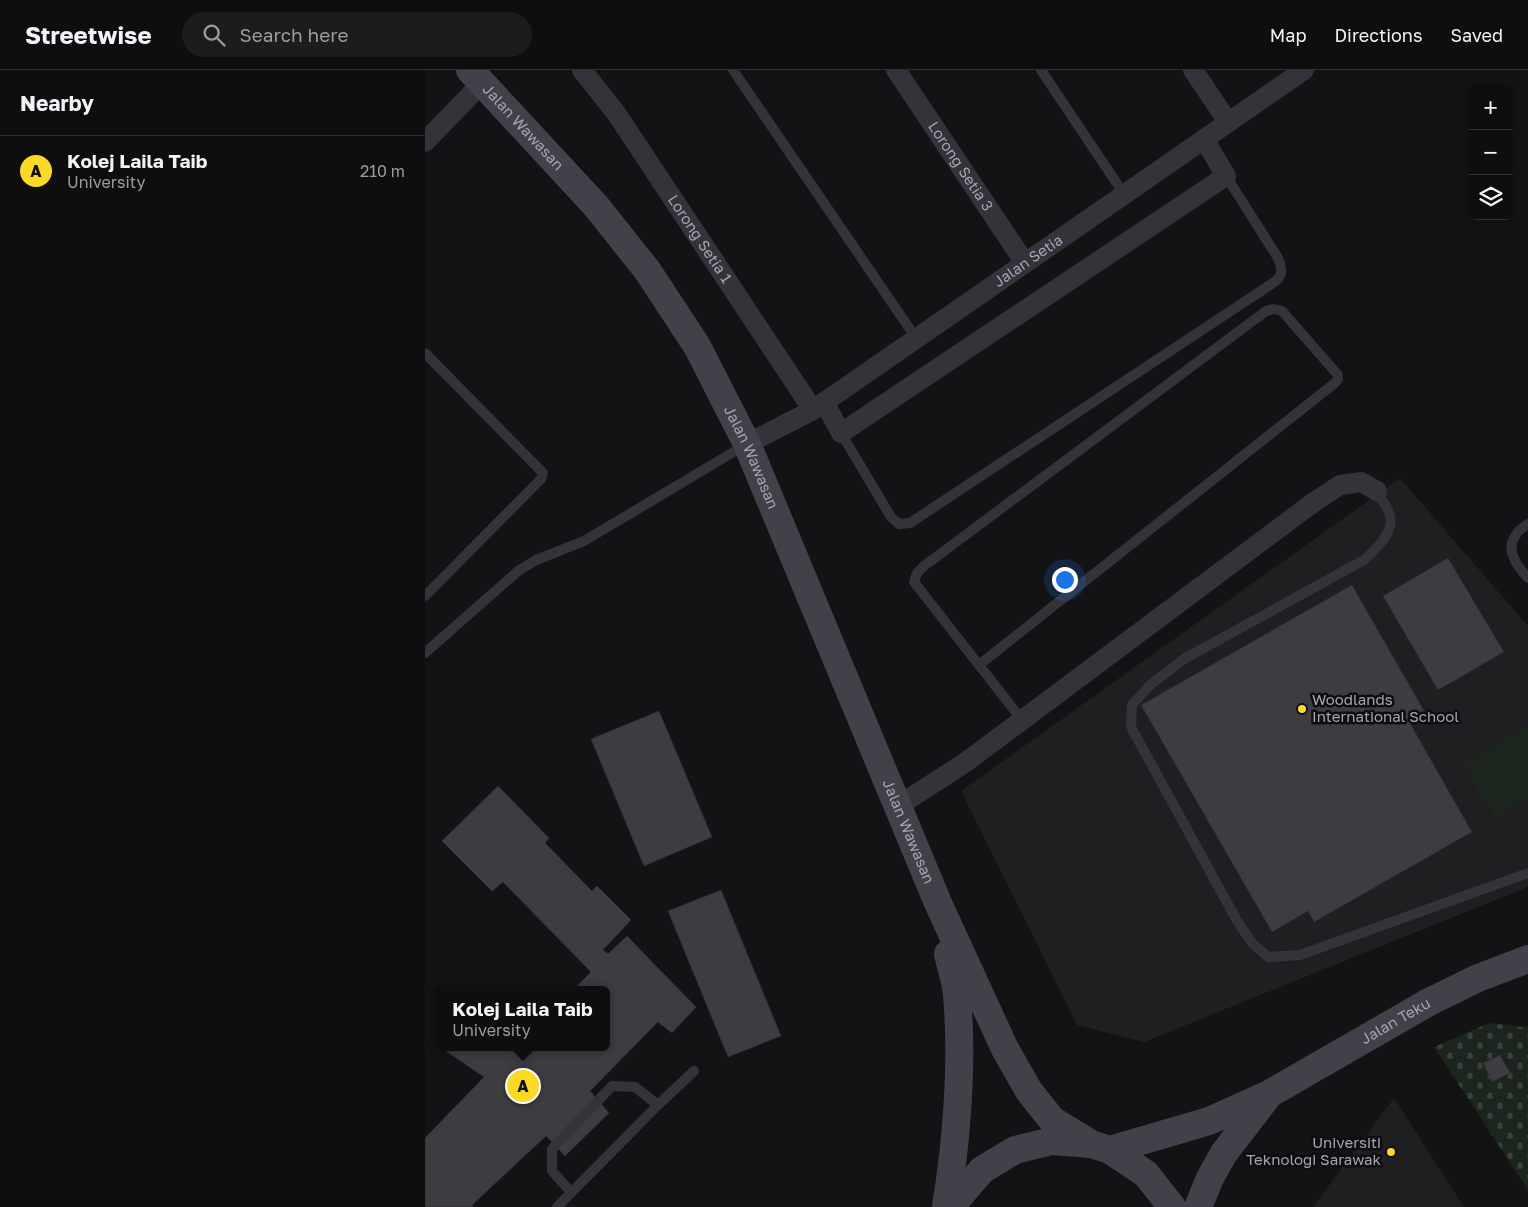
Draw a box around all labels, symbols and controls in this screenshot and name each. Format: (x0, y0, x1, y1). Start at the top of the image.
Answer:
search box (182, 12, 532, 57)
text: Streetwise (25, 20, 152, 49)
icon: search (200, 21, 228, 49)
text: Search here (240, 23, 348, 46)
text: Map (1270, 24, 1306, 46)
text: Directions (1334, 24, 1422, 46)
text: Saved (1450, 24, 1503, 46)
street label: Jalan Wawasan (479, 80, 568, 173)
map controls (1468, 85, 1513, 220)
button: + (1468, 85, 1513, 130)
text: Nearby (20, 90, 94, 116)
street label: Lorong Setia 3 (925, 118, 998, 214)
button: − (1468, 130, 1513, 175)
text: Kolej Laila Taib (67, 149, 207, 172)
text: A (30, 161, 42, 181)
text: 210 m (360, 161, 405, 181)
text: University (67, 172, 145, 192)
button: layers (1468, 175, 1513, 220)
street label: Lorong Setia 1 (665, 191, 736, 286)
street label: Jalan Setia (990, 230, 1066, 290)
street label: Jalan Wawasan (721, 402, 783, 511)
your location (1052, 567, 1078, 593)
place label: Woodlands International School (1312, 690, 1459, 725)
marker: Woodlands International School (1296, 703, 1308, 715)
street label: Jalan Wawasan (880, 776, 939, 886)
popup (435, 986, 610, 1051)
street label: Jalan Teku (1357, 993, 1433, 1047)
text: Kolej Laila Taib (452, 997, 593, 1020)
text: University (452, 1020, 531, 1040)
pin: A (507, 1067, 539, 1105)
place label: Universiti Teknologi Sarawak (1246, 1133, 1382, 1168)
marker: Universiti Teknologi Sarawak (1385, 1146, 1397, 1158)

